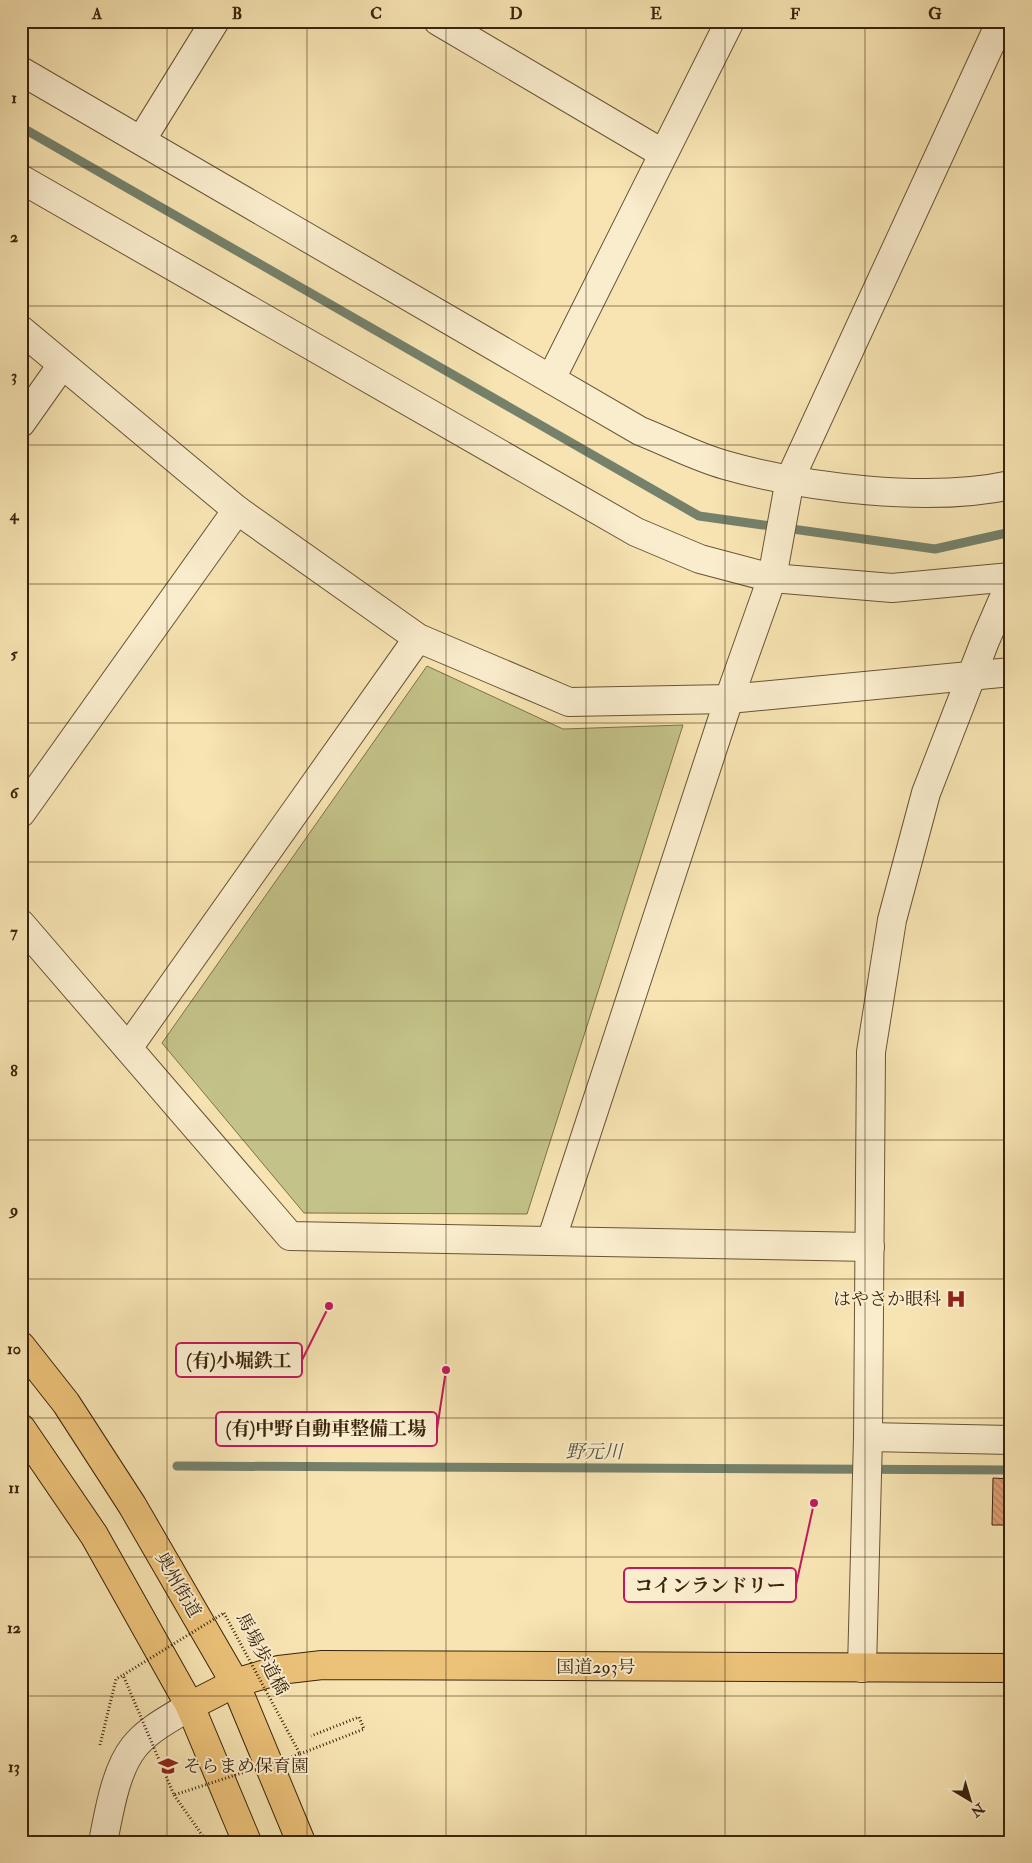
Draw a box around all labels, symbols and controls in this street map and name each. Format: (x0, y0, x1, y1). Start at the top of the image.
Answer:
text: A (91, 4, 103, 24)
text: B (232, 4, 242, 24)
text: C (370, 4, 382, 24)
text: D (509, 4, 523, 24)
text: E (650, 4, 662, 24)
text: F (790, 4, 800, 24)
text: G (928, 4, 942, 24)
text: 1 (11, 88, 17, 108)
text: 2 (10, 227, 18, 247)
text: 3 (11, 366, 17, 386)
text: 4 (9, 505, 20, 525)
text: 5 (10, 644, 18, 664)
text: 6 (10, 783, 20, 803)
text: 7 (10, 922, 18, 942)
text: 8 (10, 1061, 18, 1081)
text: 9 (8, 1200, 18, 1220)
place label: はやさか眼科 (833, 1288, 941, 1311)
hospital icon: はやさか眼科 (945, 1288, 967, 1310)
text: 10 (7, 1339, 21, 1359)
callout: (有)小堀鉄工 (176, 1343, 302, 1377)
text: (有)小堀鉄工 (186, 1349, 292, 1373)
callout: (有)中野自動車整備工場 (216, 1412, 437, 1446)
text: (有)中野自動車整備工場 (226, 1417, 426, 1441)
water label: 野元川 (565, 1440, 624, 1464)
text: 11 (8, 1478, 20, 1498)
street label: 奥州街道 (150, 1548, 206, 1622)
callout: コインランドリー (624, 1568, 796, 1602)
text: コインランドリー (634, 1574, 786, 1598)
street label: 馬場歩道橋 (231, 1609, 293, 1699)
text: 12 (7, 1618, 21, 1638)
street label: 国道293号 (556, 1656, 636, 1679)
school or university icon: そらまめ保育園 (157, 1755, 179, 1777)
place label: そらまめ保育園 (183, 1755, 309, 1778)
text: 13 (8, 1757, 20, 1777)
north arrow (944, 1776, 994, 1826)
text: N (967, 1799, 989, 1821)

